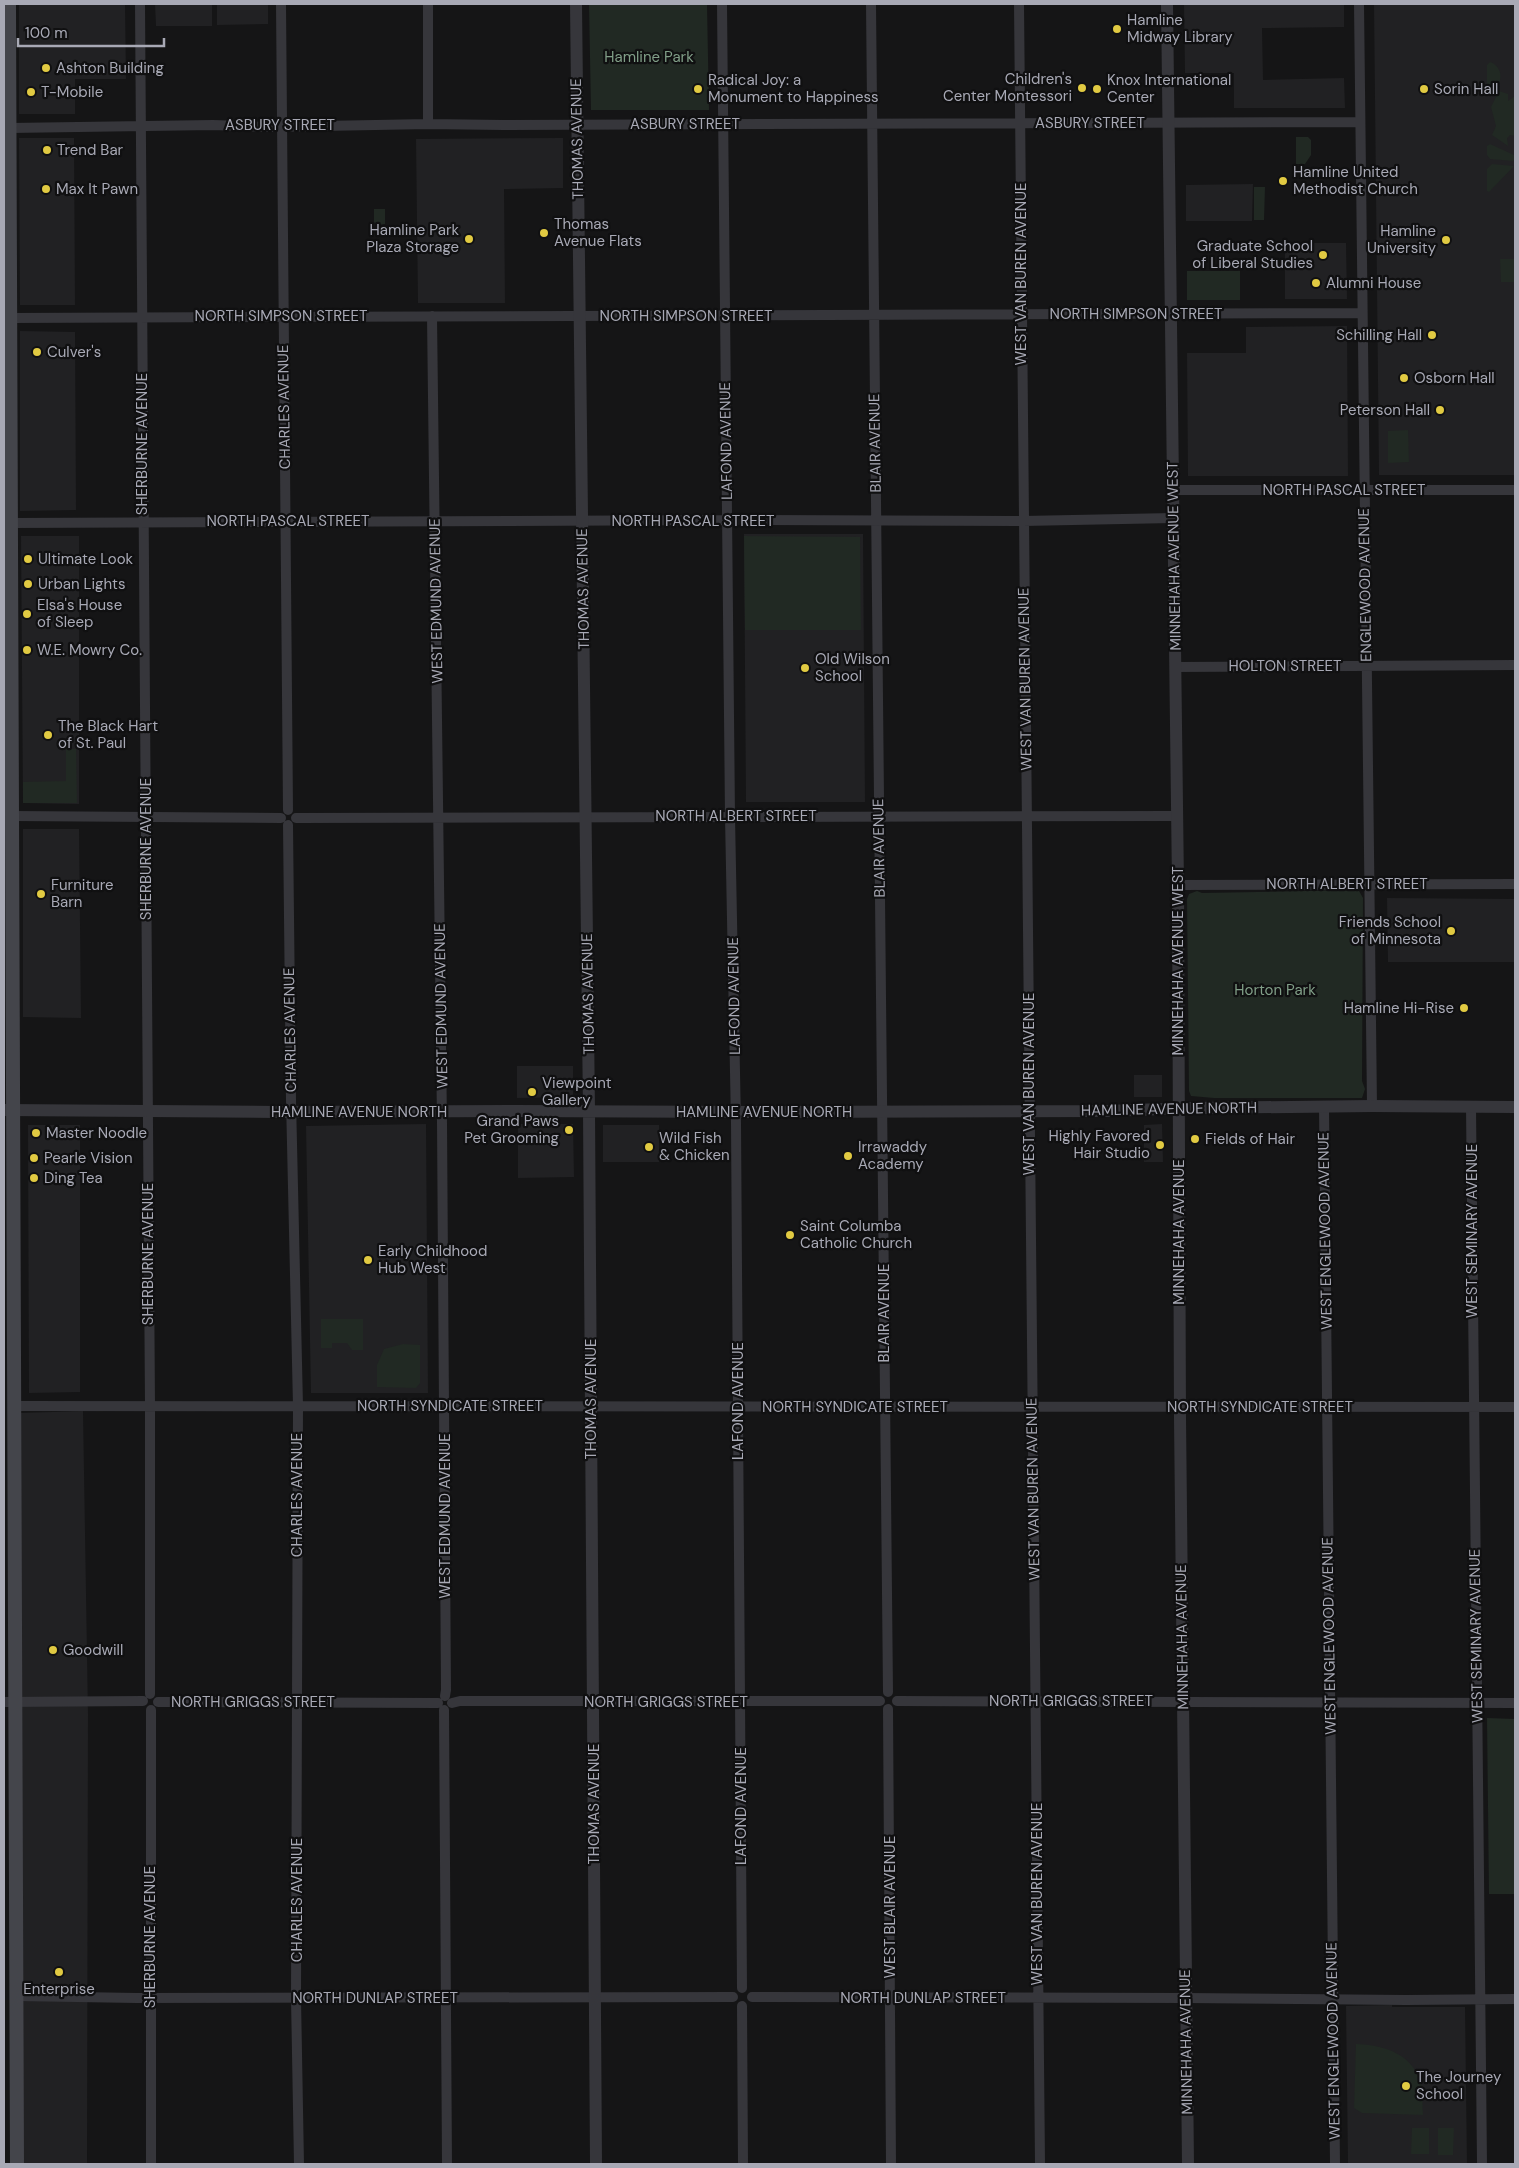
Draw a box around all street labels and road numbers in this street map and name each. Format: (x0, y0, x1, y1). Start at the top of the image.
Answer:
street label: THOMAS AVENUE (566, 78, 588, 200)
street label: ASBURY STREET (1035, 113, 1145, 133)
street label: ASBURY STREET (630, 114, 740, 134)
street label: ASBURY STREET (225, 115, 335, 135)
street label: WEST VAN BUREN AVENUE (1011, 182, 1031, 366)
street label: NORTH SIMPSON STREET (1050, 304, 1222, 324)
street label: NORTH SIMPSON STREET (195, 306, 367, 326)
street label: NORTH SIMPSON STREET (600, 306, 772, 326)
street label: CHARLES AVENUE (273, 345, 295, 469)
street label: SHERBURNE AVENUE (132, 373, 152, 515)
street label: LAFOND AVENUE (715, 382, 737, 500)
street label: BLAIR AVENUE (864, 393, 886, 493)
street label: MINNEHAHA AVENUE WEST (1162, 461, 1186, 651)
street label: NORTH PASCAL STREET (1262, 480, 1426, 500)
street label: ENGLEWOOD AVENUE (1354, 508, 1376, 662)
street label: NORTH PASCAL STREET (206, 511, 370, 531)
street label: NORTH PASCAL STREET (611, 511, 775, 531)
street label: WEST EDMUND AVENUE (425, 518, 447, 684)
street label: THOMAS AVENUE (572, 528, 594, 650)
street label: WEST VAN BUREN AVENUE (1013, 587, 1037, 771)
street label: HOLTON STREET (1228, 656, 1342, 676)
street label: SHERBURNE AVENUE (136, 778, 156, 920)
street label: BLAIR AVENUE (868, 798, 890, 898)
street label: NORTH ALBERT STREET (655, 806, 817, 826)
street label: MINNEHAHA AVENUE WEST (1168, 866, 1188, 1056)
street label: NORTH ALBERT STREET (1266, 874, 1428, 894)
street label: WEST EDMUND AVENUE (430, 923, 452, 1089)
street label: THOMAS AVENUE (577, 933, 599, 1055)
street label: LAFOND AVENUE (723, 937, 745, 1055)
street label: CHARLES AVENUE (279, 968, 301, 1092)
street label: WEST VAN BUREN AVENUE (1019, 992, 1039, 1176)
street label: HAMLINE AVENUE NORTH (1081, 1097, 1257, 1121)
street label: HAMLINE AVENUE NORTH (271, 1102, 447, 1122)
street label: HAMLINE AVENUE NORTH (676, 1102, 852, 1122)
street label: WEST ENGLEWOOD AVENUE (1313, 1132, 1337, 1330)
street label: WEST SEMINARY AVENUE (1462, 1144, 1482, 1318)
street label: MINNEHAHA AVENUE (1169, 1159, 1189, 1305)
street label: SHERBURNE AVENUE (138, 1183, 158, 1325)
street label: BLAIR AVENUE (874, 1263, 894, 1363)
street label: THOMAS AVENUE (581, 1338, 601, 1460)
street label: LAFOND AVENUE (728, 1342, 748, 1460)
street label: NORTH SYNDICATE STREET (357, 1396, 543, 1416)
street label: NORTH SYNDICATE STREET (762, 1397, 948, 1417)
street label: WEST VAN BUREN AVENUE (1021, 1397, 1045, 1581)
street label: NORTH SYNDICATE STREET (1167, 1397, 1353, 1417)
street label: CHARLES AVENUE (287, 1433, 307, 1557)
street label: WEST EDMUND AVENUE (435, 1433, 455, 1599)
street label: WEST ENGLEWOOD AVENUE (1317, 1537, 1341, 1735)
street label: WEST SEMINARY AVENUE (1464, 1549, 1488, 1723)
street label: MINNEHAHA AVENUE (1171, 1564, 1193, 1710)
street label: NORTH GRIGGS STREET (989, 1691, 1153, 1711)
street label: NORTH GRIGGS STREET (171, 1692, 335, 1712)
street label: NORTH GRIGGS STREET (584, 1692, 748, 1712)
street label: THOMAS AVENUE (584, 1743, 604, 1865)
street label: LAFOND AVENUE (731, 1747, 751, 1865)
street label: WEST VAN BUREN AVENUE (1027, 1802, 1047, 1986)
street label: WEST BLAIR AVENUE (880, 1836, 900, 1978)
street label: CHARLES AVENUE (287, 1838, 307, 1962)
street label: SHERBURNE AVENUE (140, 1866, 160, 2008)
street label: WEST ENGLEWOOD AVENUE (1321, 1942, 1345, 2140)
street label: MINNEHAHA AVENUE (1175, 1969, 1197, 2115)
street label: NORTH DUNLAP STREET (292, 1988, 458, 2008)
street label: NORTH DUNLAP STREET (840, 1988, 1006, 2008)

